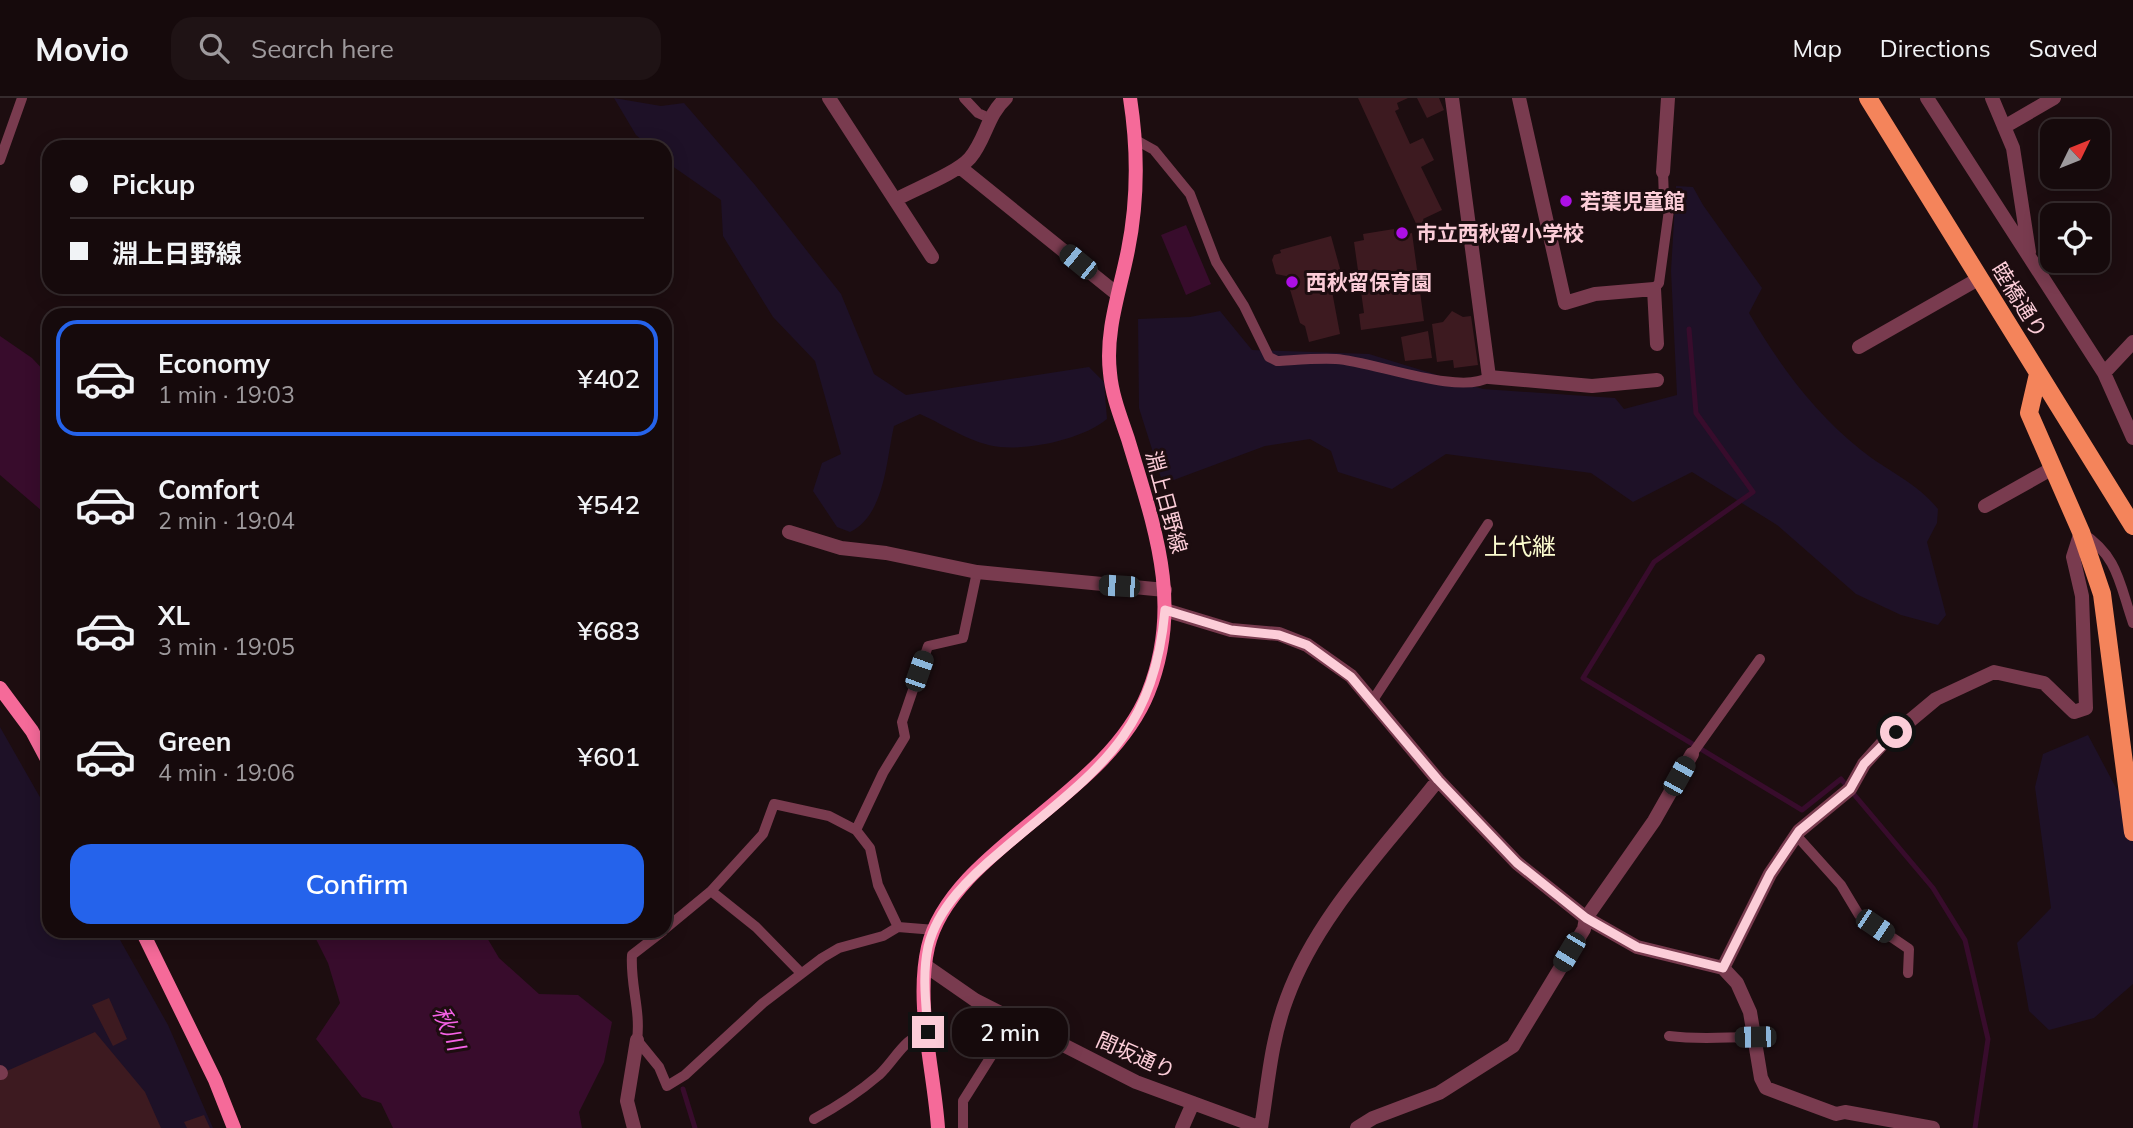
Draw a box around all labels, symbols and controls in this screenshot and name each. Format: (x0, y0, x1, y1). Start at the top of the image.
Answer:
search box (171, 17, 661, 80)
text: Movio (35, 28, 129, 69)
icon: search (195, 29, 233, 67)
text: Search here (251, 32, 394, 65)
text: Map (1792, 33, 1842, 63)
text: Directions (1880, 33, 1991, 63)
text: Saved (2029, 33, 2098, 63)
north arrow (2040, 119, 2110, 189)
map controls (2040, 119, 2110, 273)
text: Pickup (112, 168, 195, 201)
place label: 若葉児童館 (1580, 188, 1685, 214)
marker: 若葉児童館 (1558, 193, 1574, 209)
button: locate (2040, 203, 2110, 273)
place label: 市立西秋留小学校 (1416, 220, 1584, 246)
marker: 市立西秋留小学校 (1394, 225, 1410, 241)
text: 淵上日野線 (112, 237, 242, 270)
car (1056, 241, 1101, 283)
street label: 睦橋通り (1987, 257, 2053, 343)
place label: 西秋留保育園 (1306, 269, 1432, 295)
marker: 西秋留保育園 (1284, 274, 1300, 290)
icon: car (74, 347, 137, 410)
text: Economy (158, 347, 270, 380)
text: ¥402 (578, 362, 640, 395)
text: 1 min · 19:03 (158, 380, 295, 409)
street label: 淵上日野線 (1141, 448, 1193, 556)
icon: car (74, 473, 137, 536)
text: Comfort (158, 473, 259, 506)
text: ¥542 (578, 488, 640, 521)
text: 2 min · 19:04 (158, 506, 295, 535)
district label: 上代継 (1484, 531, 1556, 561)
car (1098, 574, 1141, 598)
icon: car (74, 599, 137, 662)
text: XL (158, 599, 190, 632)
text: ¥683 (578, 614, 640, 647)
text: 3 min · 19:05 (158, 632, 295, 661)
car (903, 648, 936, 694)
route start (1880, 716, 1912, 748)
icon: car (74, 725, 137, 788)
text: Green (158, 725, 231, 758)
text: ¥601 (578, 740, 640, 773)
car (1660, 753, 1699, 799)
text: 4 min · 19:06 (158, 758, 295, 787)
button: Confirm (70, 844, 644, 924)
car (1852, 906, 1899, 946)
car (1550, 929, 1589, 975)
water label: 秋川 (427, 1001, 473, 1058)
callout: 2 min (953, 1007, 1068, 1056)
route end (912, 1016, 944, 1048)
text: 2 min (980, 1018, 1040, 1047)
street label: 間坂通り (1092, 1026, 1180, 1084)
car (1734, 1026, 1777, 1048)

